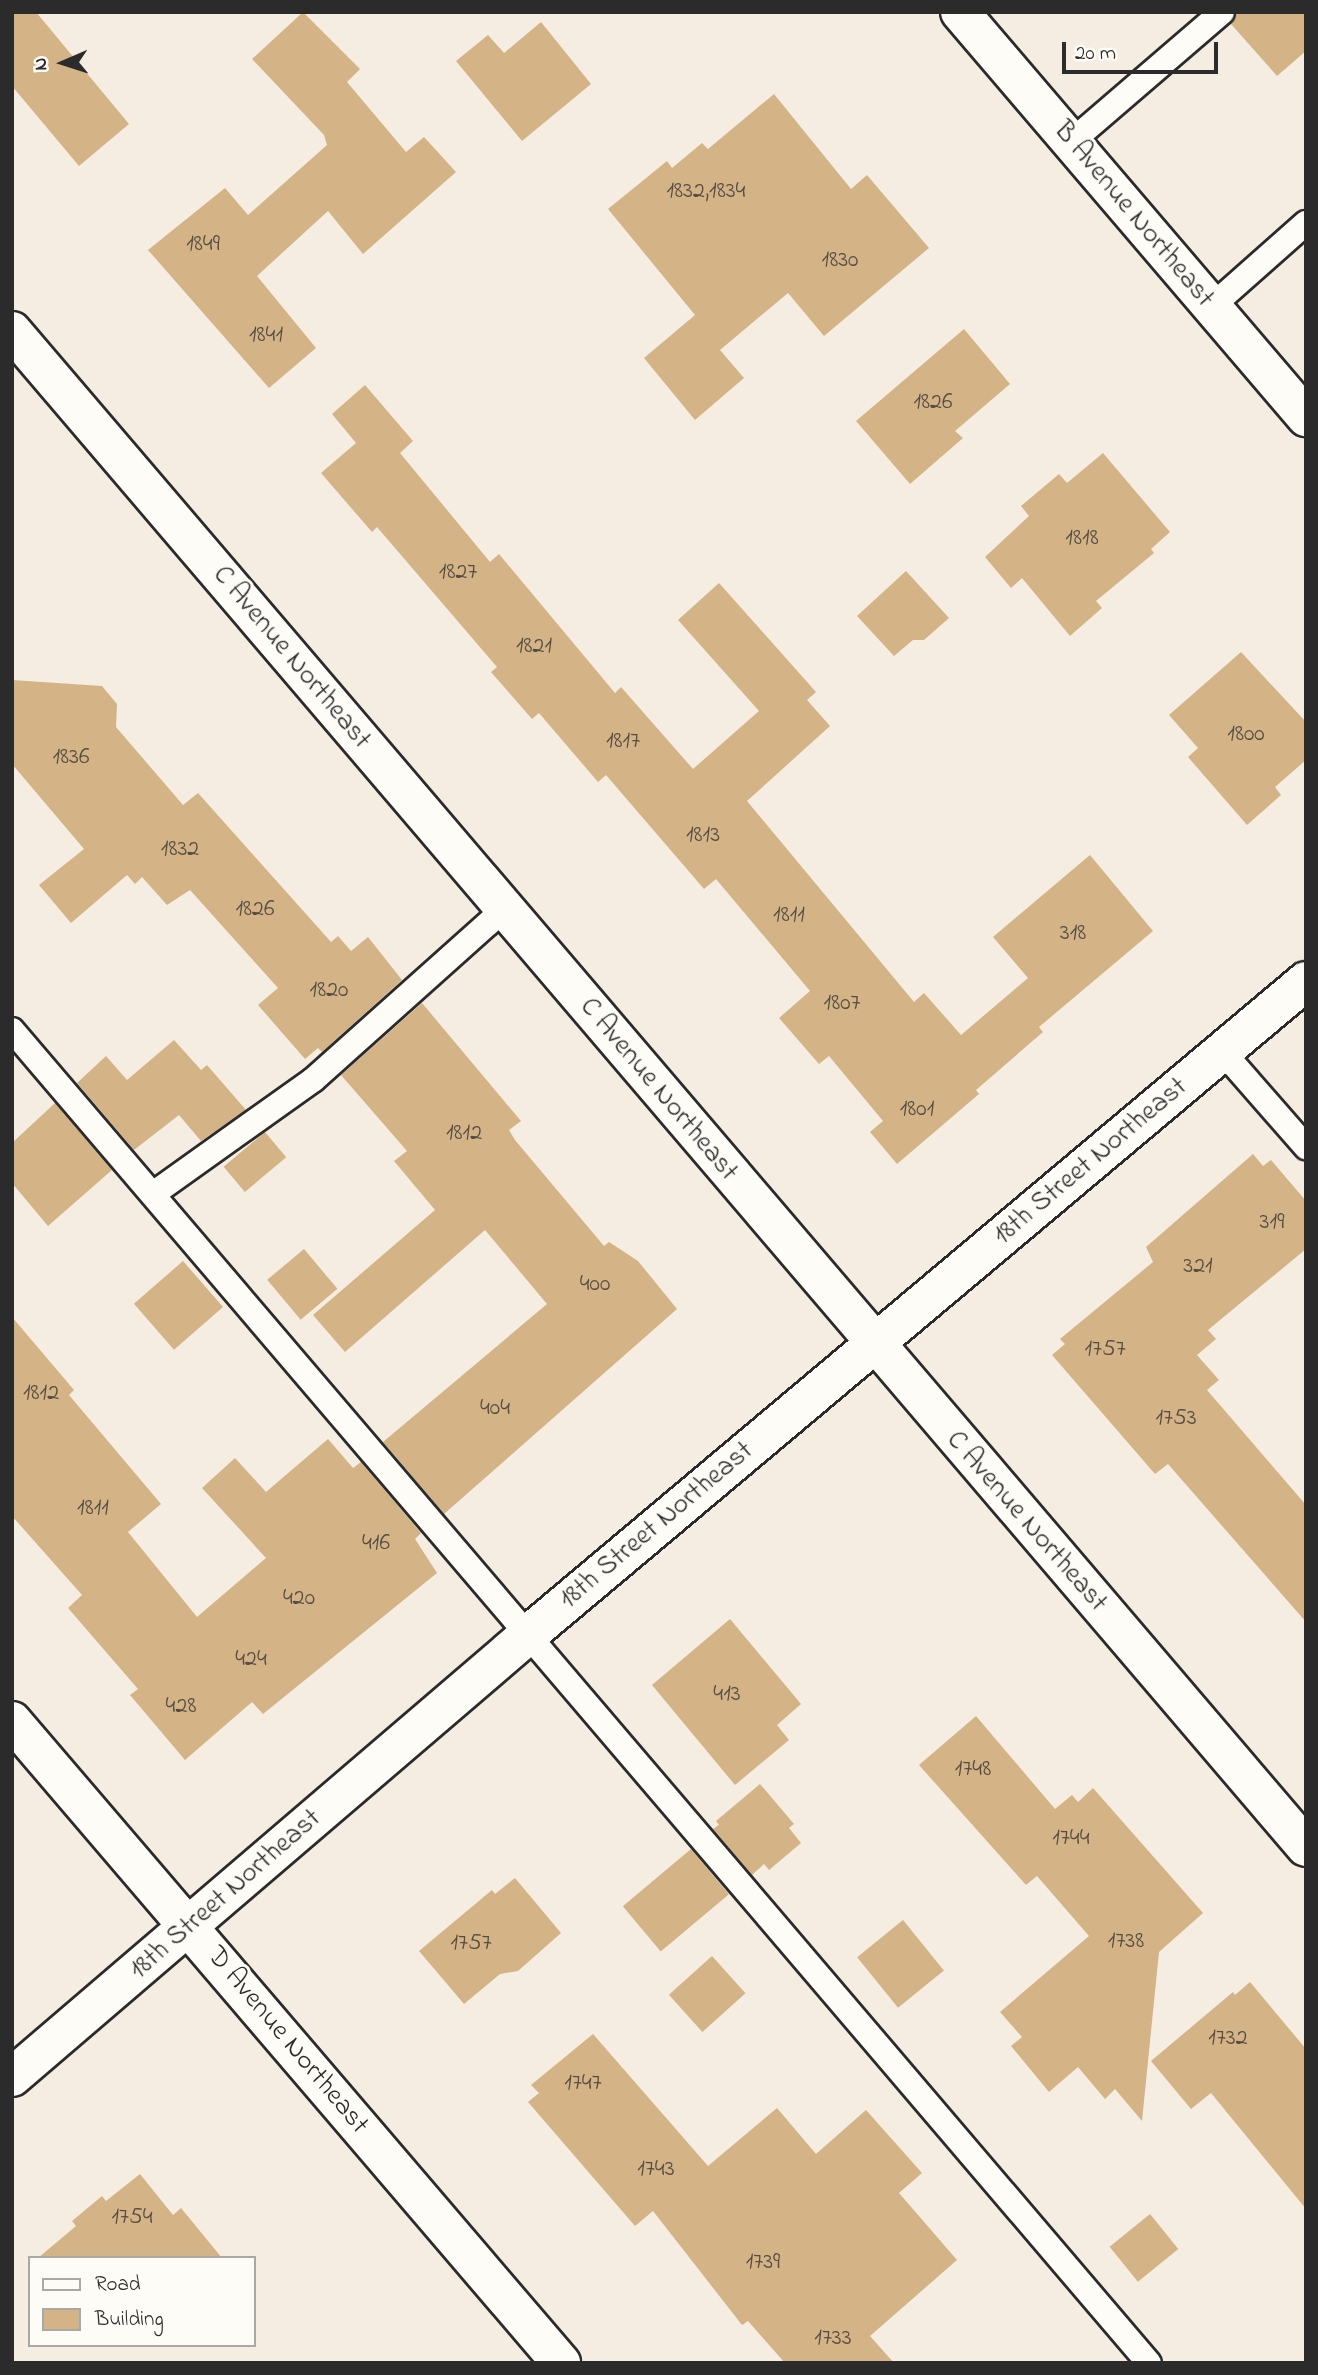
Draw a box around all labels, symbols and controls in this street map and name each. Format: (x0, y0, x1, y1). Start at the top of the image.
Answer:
north arrow (28, 28, 98, 98)
scale bar (1066, 28, 1222, 72)
text: 20 m (1075, 39, 1116, 69)
text: N (28, 57, 55, 71)
street label: B Avenue Northeast (1045, 115, 1221, 315)
house number: 1832,1834 (666, 178, 746, 206)
house number: 1849 (186, 231, 220, 259)
house number: 1830 (822, 247, 858, 275)
house number: 1841 (249, 322, 283, 350)
house number: 1826 (913, 389, 953, 417)
house number: 1818 (1065, 525, 1099, 553)
street label: C Avenue Northeast (204, 559, 378, 757)
house number: 1827 (439, 559, 477, 587)
house number: 1821 (516, 633, 552, 661)
house number: 1800 (1227, 721, 1265, 749)
house number: 1817 (606, 728, 640, 756)
house number: 1836 (52, 744, 90, 772)
house number: 1813 (686, 822, 720, 850)
house number: 1832 (161, 836, 199, 864)
house number: 1826 (235, 896, 275, 924)
house number: 1811 (773, 902, 805, 930)
house number: 318 (1060, 920, 1086, 948)
house number: 1820 (310, 977, 348, 1005)
house number: 1807 (824, 990, 860, 1018)
street label: C Avenue Northeast (571, 991, 745, 1189)
street label: 18th Street Northeast (987, 1071, 1195, 1253)
house number: 1801 (900, 1096, 934, 1124)
house number: 1812 (446, 1120, 482, 1148)
house number: 319 (1260, 1209, 1284, 1237)
house number: 321 (1183, 1253, 1213, 1281)
house number: 400 (580, 1271, 610, 1299)
house number: 1757 (1084, 1336, 1126, 1364)
house number: 1812 (23, 1380, 59, 1408)
house number: 404 (480, 1395, 510, 1423)
house number: 1753 (1155, 1405, 1197, 1433)
street label: C Avenue Northeast (938, 1424, 1114, 1620)
street label: 18th Street Northeast (553, 1435, 761, 1617)
house number: 1811 (77, 1495, 109, 1523)
house number: 416 (362, 1530, 390, 1558)
house number: 420 (283, 1585, 315, 1613)
house number: 424 (235, 1646, 267, 1674)
house number: 413 (713, 1681, 741, 1709)
house number: 428 (166, 1693, 196, 1721)
house number: 1748 (955, 1756, 991, 1784)
street label: 18th Street Northeast (123, 1803, 329, 1987)
house number: 1744 (1052, 1825, 1090, 1853)
house number: 1738 (1108, 1928, 1144, 1956)
house number: 1757 (450, 1930, 492, 1958)
street label: D Avenue Northeast (199, 1940, 375, 2142)
house number: 1732 (1208, 2025, 1248, 2053)
house number: 1747 (564, 2070, 602, 2098)
house number: 1743 (637, 2156, 675, 2184)
house number: 1754 (111, 2204, 153, 2232)
house number: 1739 (746, 2249, 780, 2277)
legend (28, 2256, 256, 2347)
text: Road (95, 2270, 141, 2300)
text: Building (95, 2305, 164, 2335)
house number: 1733 (814, 2325, 852, 2353)

